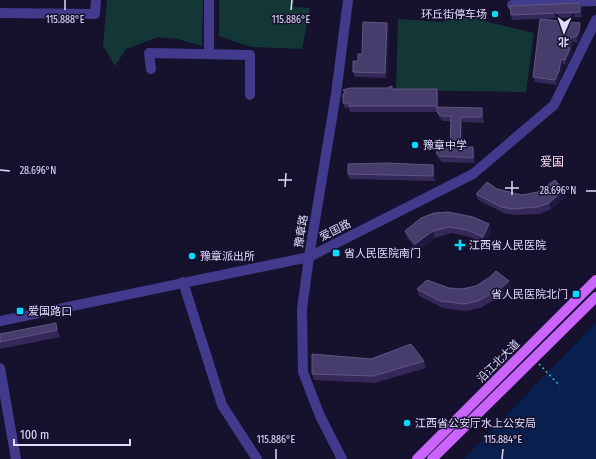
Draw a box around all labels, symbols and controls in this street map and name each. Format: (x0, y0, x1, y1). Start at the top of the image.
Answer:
place label: 环丘街停车场 (421, 8, 487, 21)
marker: 环丘街停车场 (490, 9, 500, 19)
north arrow (544, 12, 584, 52)
text: 115.888°E (46, 14, 85, 26)
text: 115.886°E (272, 14, 311, 26)
text: 北 (558, 35, 569, 48)
place label: 豫章中学 (423, 139, 467, 152)
marker: 豫章中学 (410, 140, 420, 150)
district label: 爱国 (540, 155, 564, 169)
text: 28.696°N (20, 165, 56, 177)
text: 28.696°N (540, 185, 576, 197)
street label: 豫章路 (292, 214, 310, 248)
street label: 爱国路 (318, 217, 353, 244)
marker: 江西省人民医院 (454, 239, 466, 251)
place label: 江西省人民医院 (469, 239, 546, 252)
place label: 省人民医院南门 (344, 247, 421, 260)
marker: 省人民医院南门 (331, 248, 341, 258)
place label: 豫章派出所 (200, 250, 255, 263)
marker: 豫章派出所 (187, 251, 197, 261)
place label: 省人民医院北门 (491, 288, 568, 301)
marker: 省人民医院北门 (571, 289, 581, 299)
place label: 爱国路口 (28, 305, 72, 318)
marker: 爱国路口 (15, 306, 25, 316)
street label: 沿江北大道 (474, 337, 522, 385)
place label: 江西省公安厅水上公安局 (415, 417, 536, 430)
marker: 江西省公安厅水上公安局 (402, 418, 412, 428)
scale bar (14, 421, 130, 447)
text: 100 m (20, 428, 49, 442)
text: 115.886°E (257, 434, 296, 446)
text: 115.884°E (484, 434, 523, 446)

